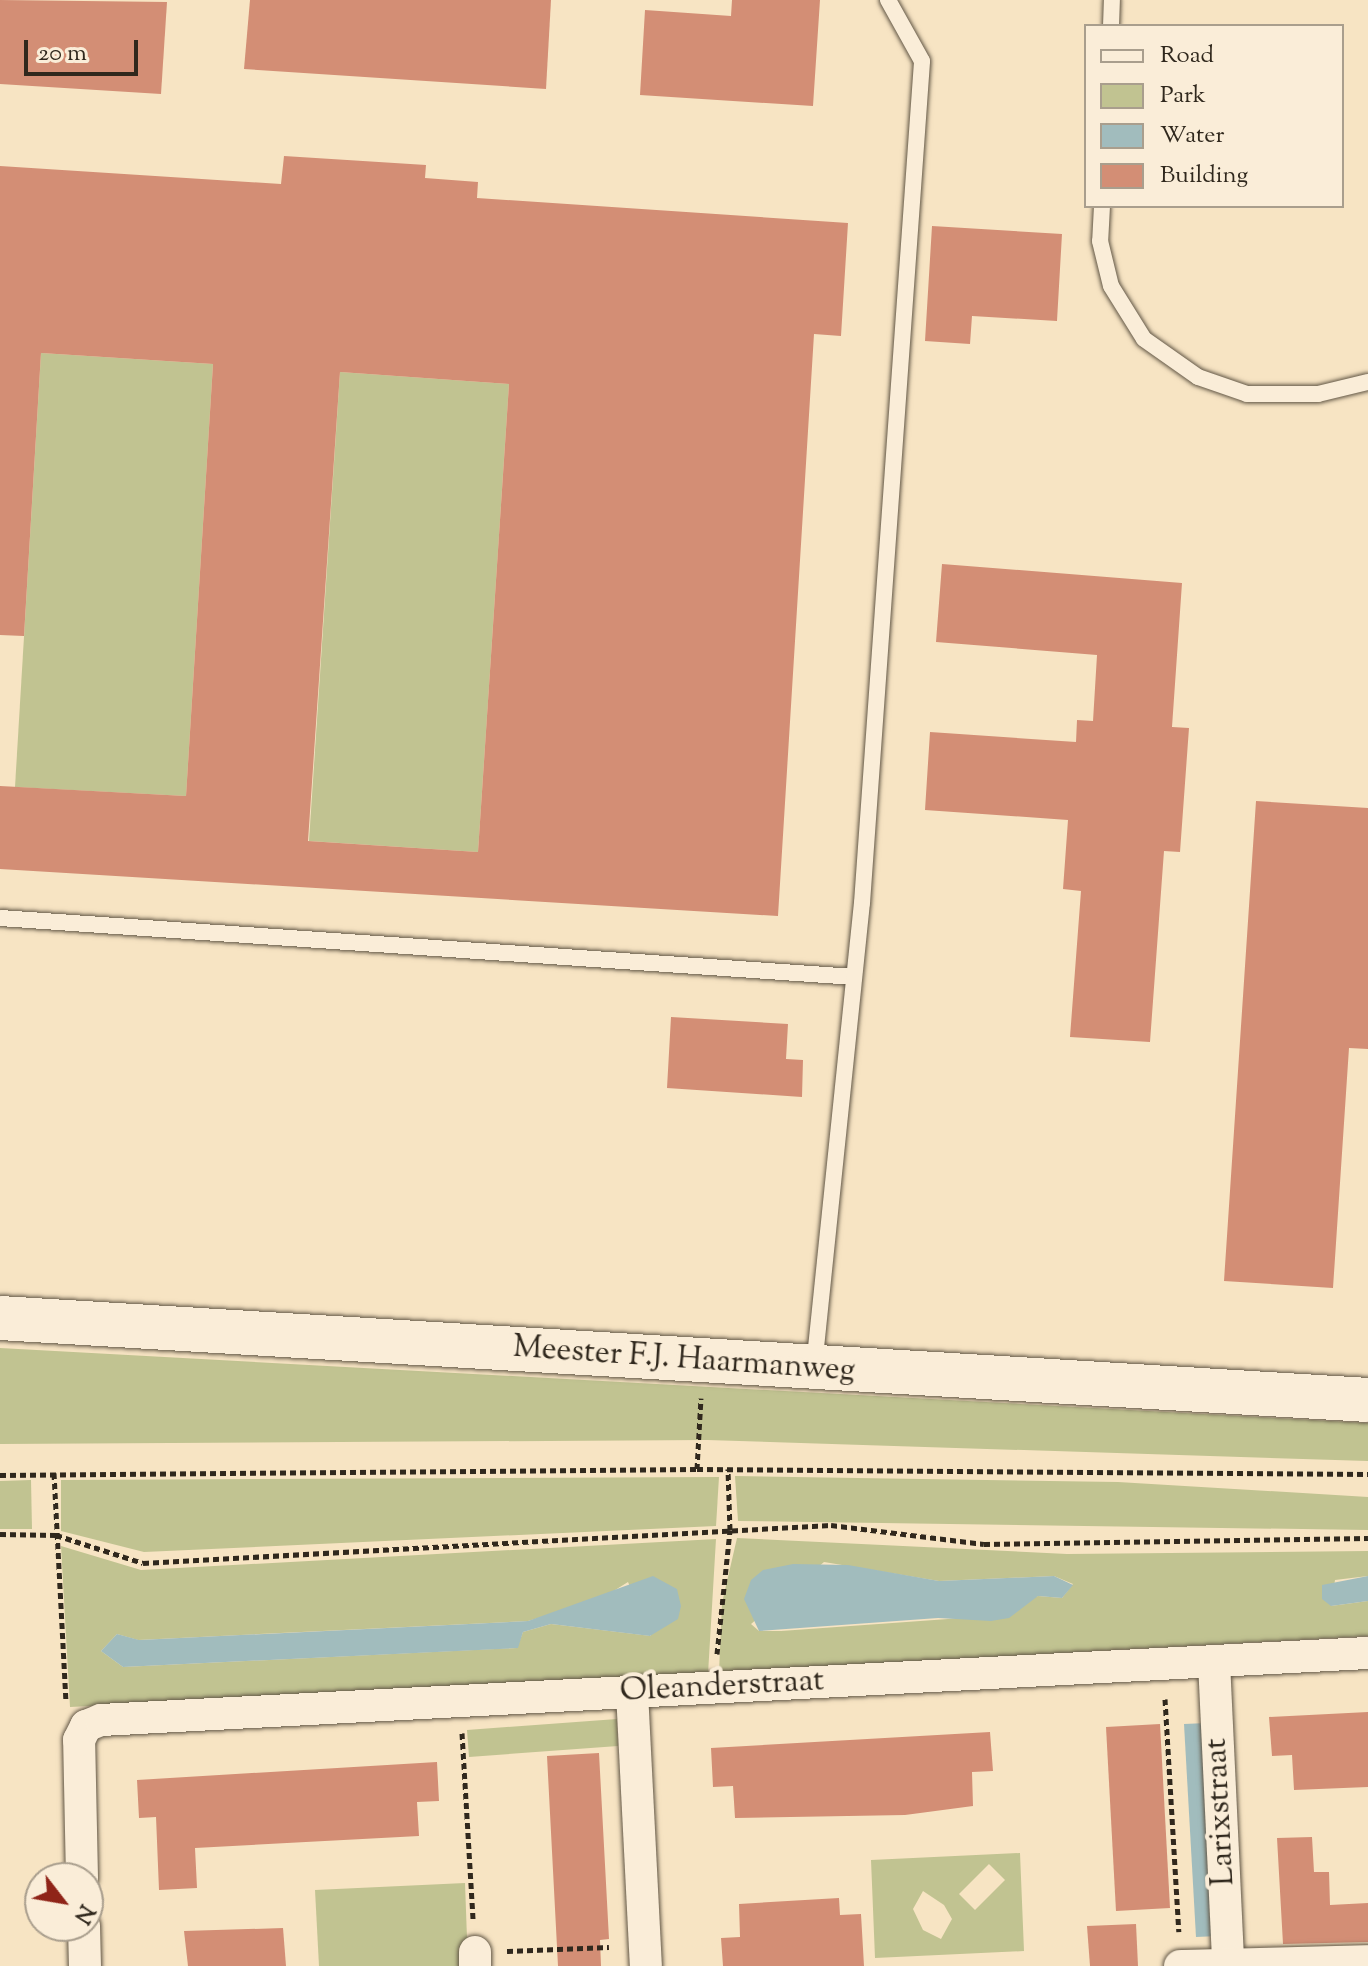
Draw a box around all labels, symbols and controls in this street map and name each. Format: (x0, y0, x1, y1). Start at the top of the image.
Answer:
scale bar (28, 24, 142, 74)
legend (1084, 24, 1344, 208)
text: 20 m (38, 37, 87, 71)
text: Road (1160, 39, 1214, 73)
text: Park (1160, 79, 1206, 113)
text: Water (1160, 119, 1224, 153)
text: Building (1160, 159, 1248, 193)
street label: Meester F.J. Haarmanweg (511, 1329, 857, 1391)
street label: Oleanderstraat (619, 1662, 825, 1712)
street label: Larixstraat (1198, 1737, 1244, 1887)
north arrow (24, 1862, 104, 1942)
text: N (65, 1898, 101, 1929)

